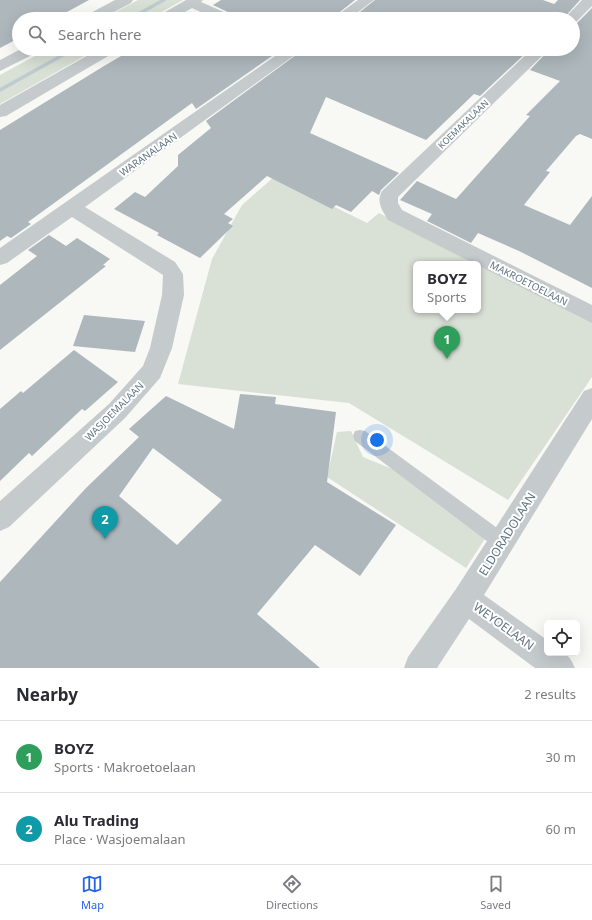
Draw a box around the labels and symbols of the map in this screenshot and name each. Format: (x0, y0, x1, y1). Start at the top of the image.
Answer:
street label: KOEMAKALAAN (435, 96, 491, 152)
street label: WARANALAAN (116, 129, 180, 179)
street label: MAKROETOELAAN (488, 257, 570, 309)
pin: 1 (434, 326, 460, 359)
street label: WASJOEMALAAN (81, 378, 147, 444)
your location (367, 430, 387, 450)
street label: ELDORADOLAAN (475, 489, 539, 579)
pin: 2 (92, 506, 118, 539)
street label: WEYOELAAN (470, 598, 538, 654)

